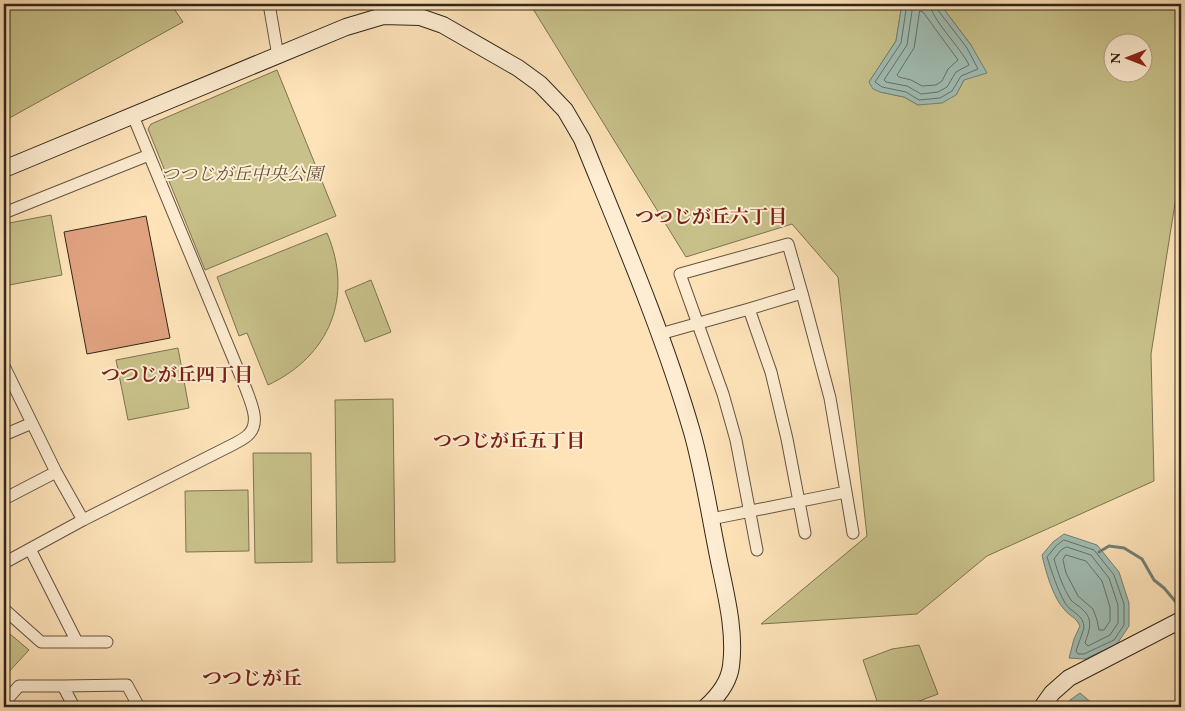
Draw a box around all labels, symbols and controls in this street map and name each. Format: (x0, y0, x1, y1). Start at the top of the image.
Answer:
north arrow (1102, 32, 1152, 82)
text: N (1106, 52, 1124, 64)
park label: つつじが丘中央公園 (161, 162, 326, 185)
district label: つつじが丘六丁目 (635, 204, 787, 229)
district label: つつじが丘四丁目 (101, 362, 253, 387)
district label: つつじが丘五丁目 (433, 428, 585, 453)
district label: つつじが丘 (202, 665, 302, 691)

